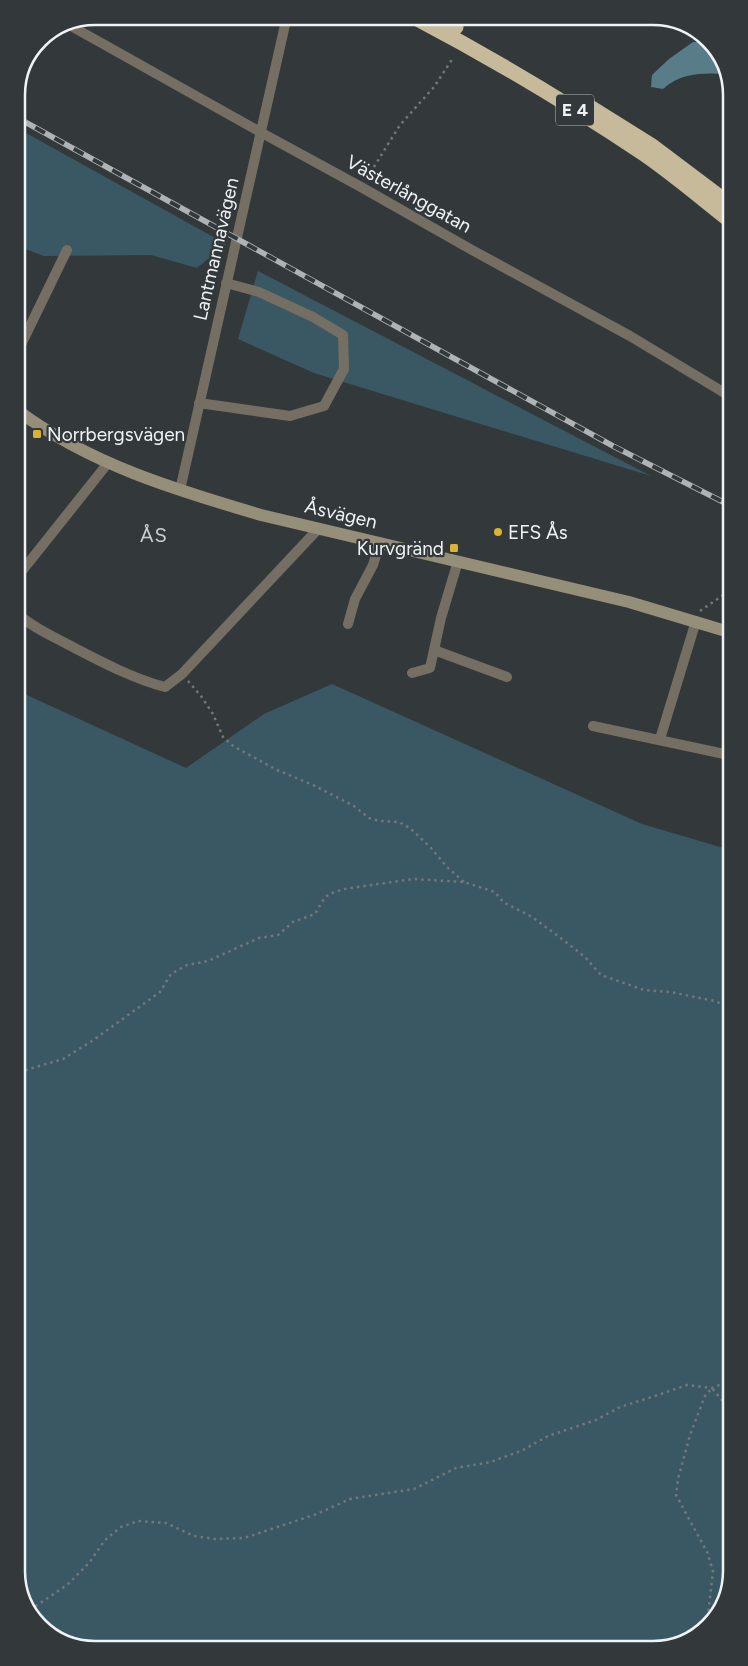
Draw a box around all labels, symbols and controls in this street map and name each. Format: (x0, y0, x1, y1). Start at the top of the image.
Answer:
road number: E 4 (556, 94, 594, 126)
street label: Västerlånggatan (342, 150, 476, 238)
street label: Lantmannavägen (188, 175, 244, 323)
place label: Norrbergsvägen (47, 423, 185, 446)
marker: Norrbergsvägen (31, 428, 43, 440)
street label: Åsvägen (303, 495, 379, 533)
place label: EFS Ås (508, 521, 568, 544)
district label: ÅS (140, 523, 168, 547)
marker: EFS Ås (492, 526, 504, 538)
place label: Kurvgränd (357, 537, 444, 560)
marker: Kurvgränd (448, 542, 460, 554)

